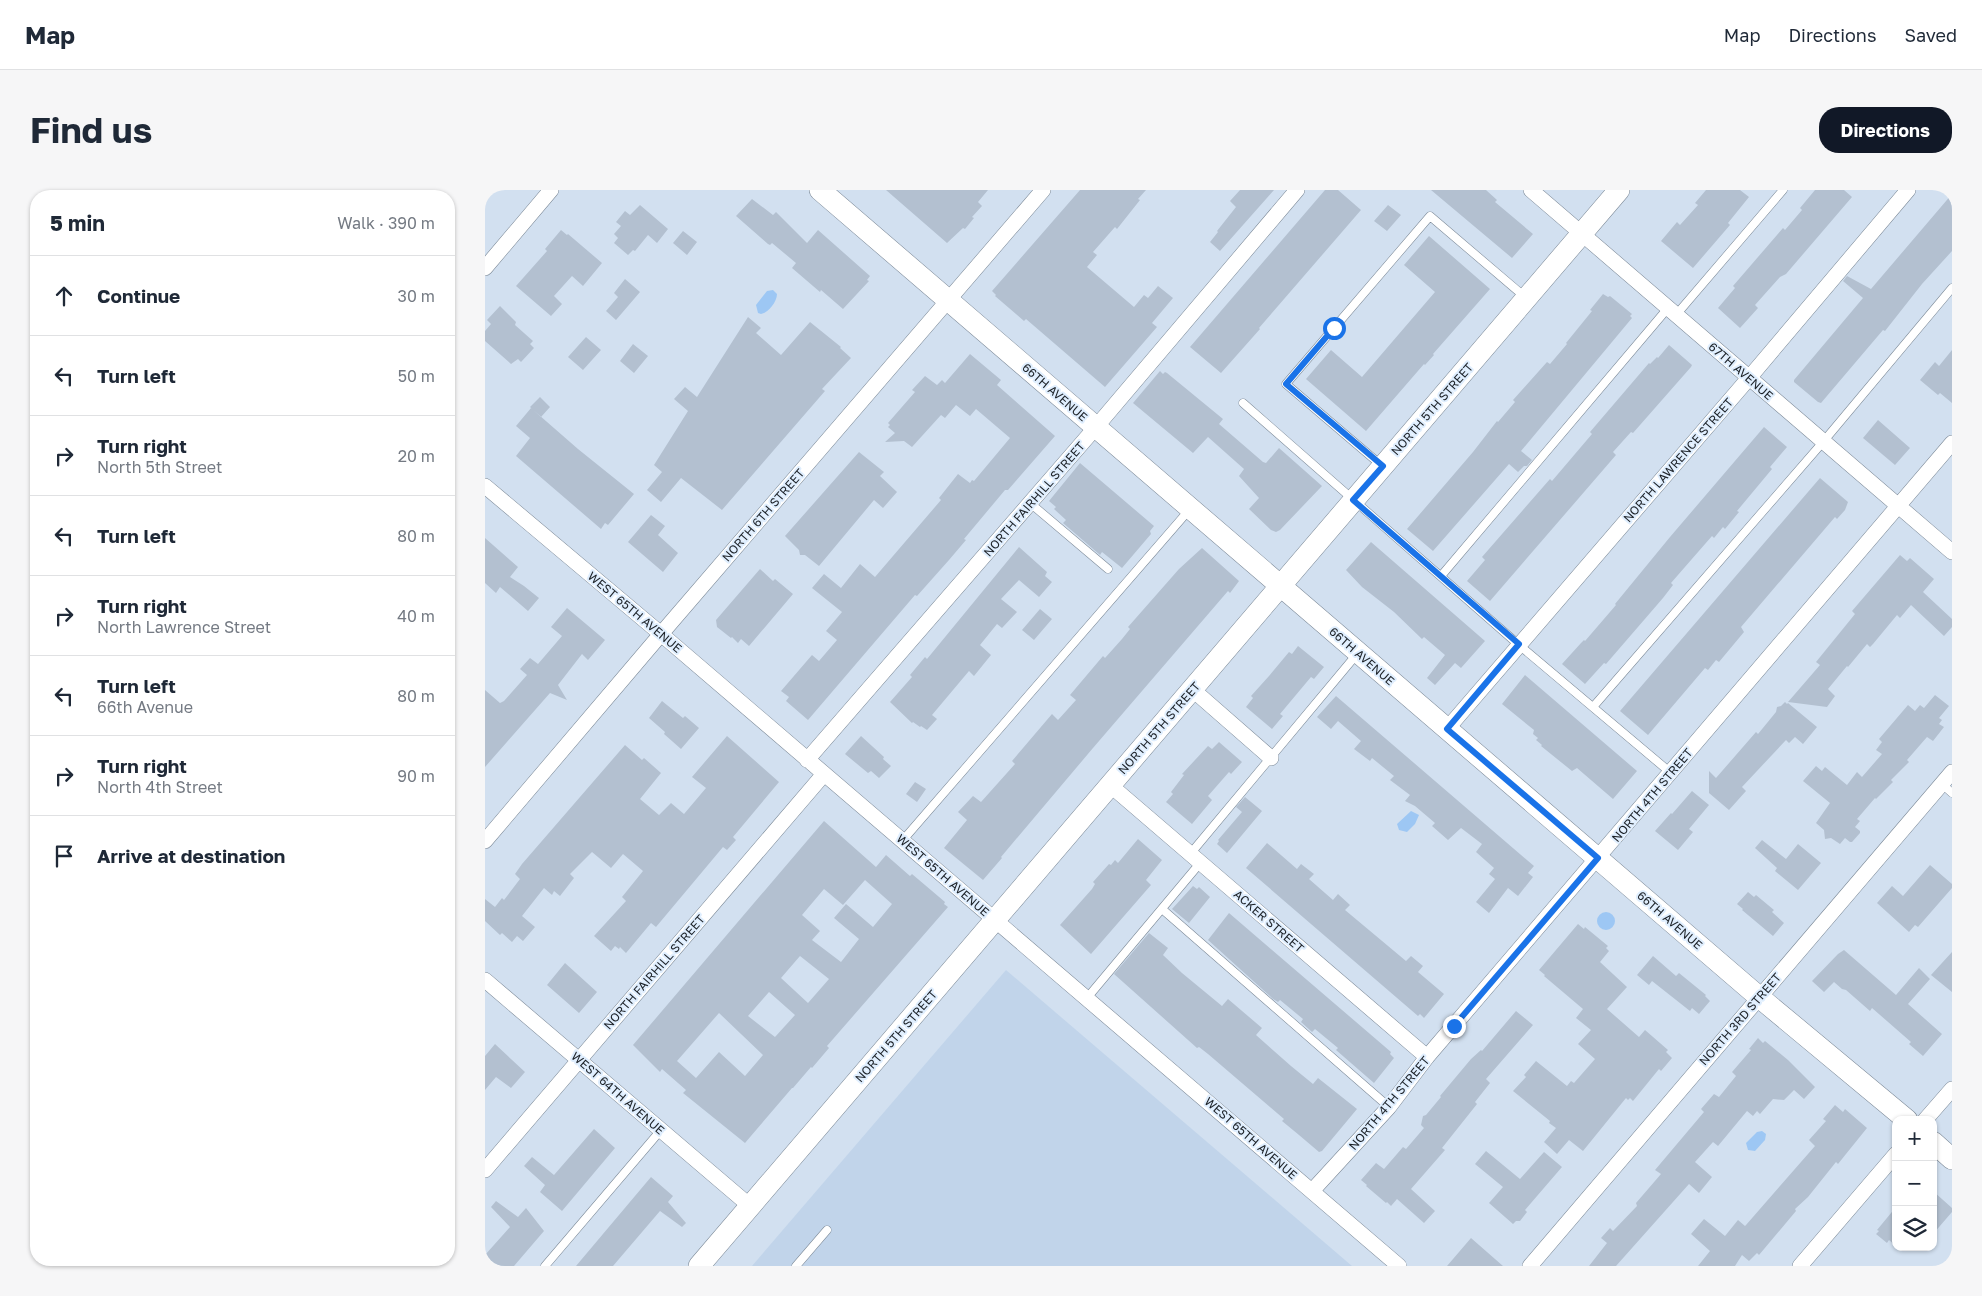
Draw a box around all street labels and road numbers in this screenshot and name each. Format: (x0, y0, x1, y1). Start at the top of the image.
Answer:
street label: 67TH AVENUE (1706, 339, 1776, 403)
street label: NORTH 5TH STREET (1388, 359, 1477, 458)
street label: 66TH AVENUE (1019, 360, 1091, 424)
street label: NORTH LAWRENCE STREET (1620, 394, 1737, 525)
street label: NORTH FAIRHILL STREET (980, 438, 1088, 559)
street label: NORTH 6TH STREET (719, 465, 808, 564)
street label: WEST 65TH AVENUE (585, 568, 685, 656)
street label: 66TH AVENUE (1326, 624, 1398, 688)
street label: NORTH 5TH STREET (1115, 678, 1204, 777)
street label: NORTH 4TH STREET (1608, 745, 1696, 845)
street label: WEST 65TH AVENUE (893, 831, 993, 919)
street label: ACKER STREET (1231, 886, 1308, 956)
street label: 66TH AVENUE (1634, 888, 1706, 952)
street label: NORTH FAIRHILL STREET (600, 911, 708, 1032)
street label: NORTH 3RD STREET (1696, 969, 1785, 1068)
street label: NORTH 5TH STREET (852, 986, 941, 1085)
street label: WEST 64TH AVENUE (568, 1048, 668, 1138)
street label: NORTH 4TH STREET (1345, 1053, 1433, 1153)
street label: WEST 65TH AVENUE (1201, 1094, 1301, 1182)

